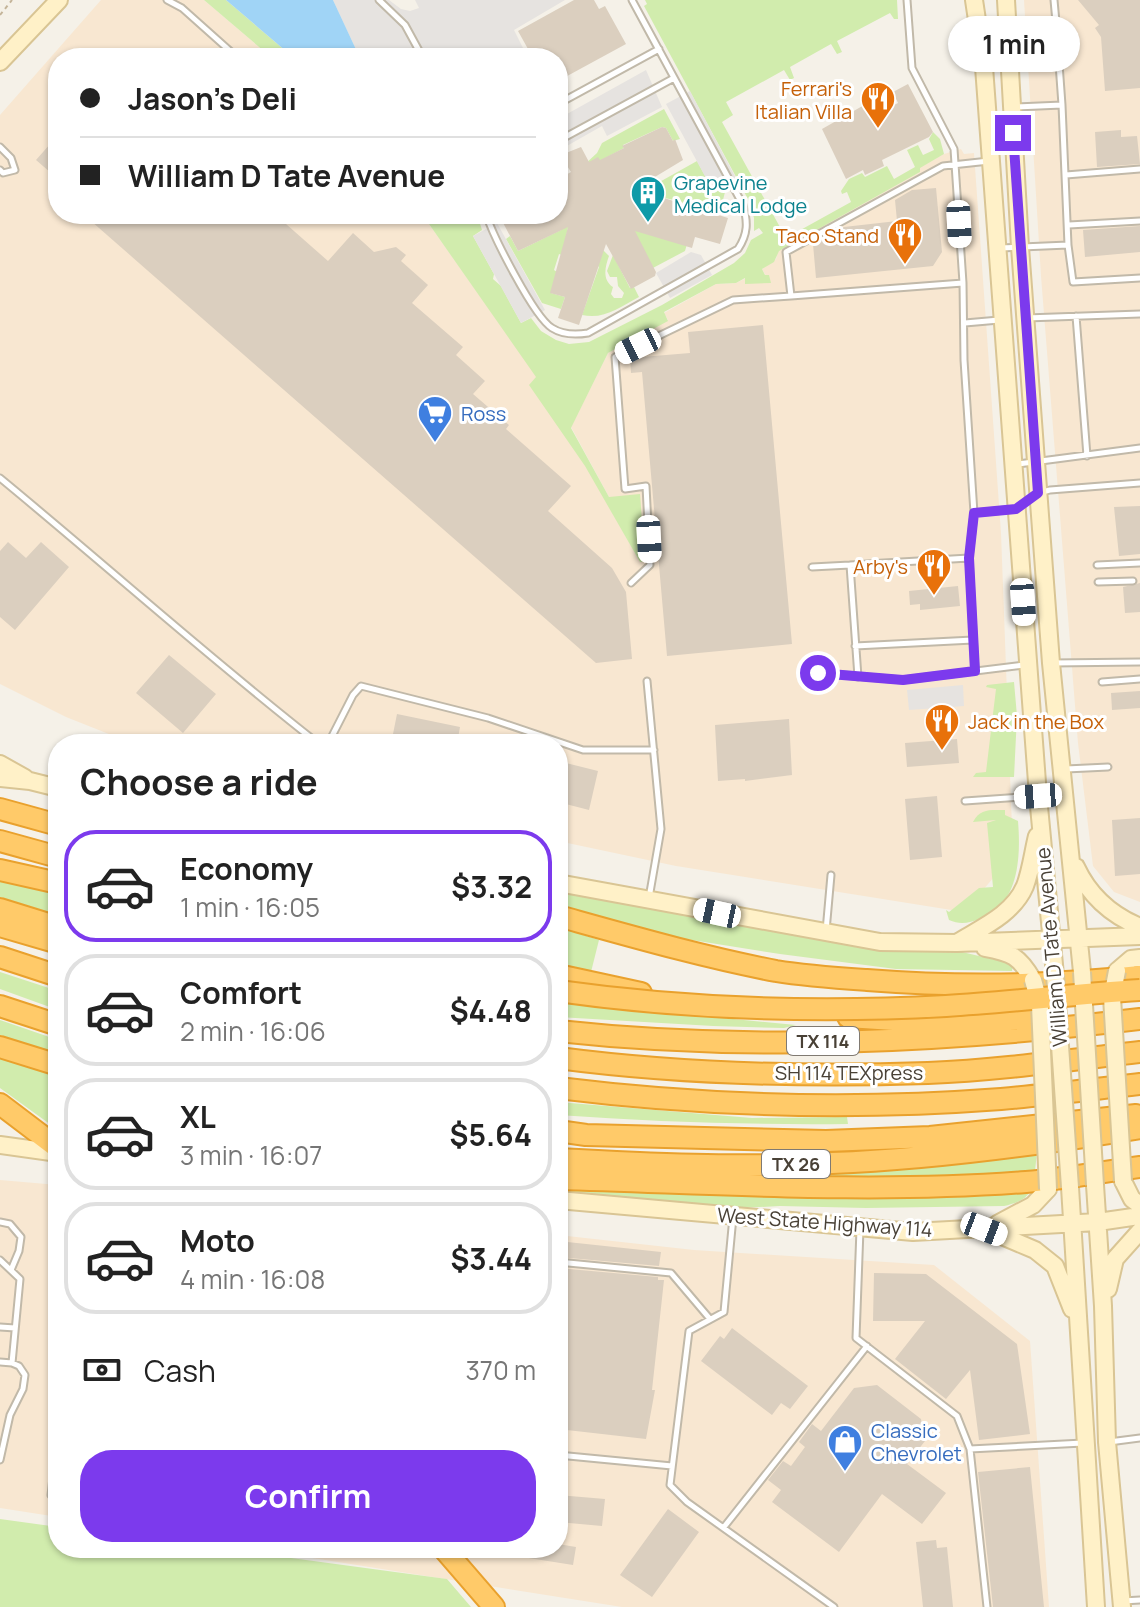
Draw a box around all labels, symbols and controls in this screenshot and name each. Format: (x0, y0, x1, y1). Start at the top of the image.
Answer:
callout: 1 min (947, 17, 1079, 73)
text: 1 min (982, 26, 1046, 62)
place label: Ferrari's Italian Villa (755, 75, 852, 125)
text: Jason's Deli (128, 78, 297, 119)
restaurant icon: Ferrari's Italian Villa (859, 80, 897, 130)
route end (995, 115, 1031, 151)
text: William D Tate Avenue (128, 155, 445, 196)
place label: Grapevine Medical Lodge (674, 169, 807, 219)
building icon: Grapevine Medical Lodge (629, 174, 667, 224)
car (946, 199, 972, 249)
restaurant icon: Taco Stand (886, 216, 924, 266)
place label: Taco Stand (776, 222, 879, 249)
car (611, 325, 665, 367)
supermarket icon: Ross (416, 394, 454, 444)
place label: Ross (461, 400, 506, 427)
car (636, 514, 662, 564)
restaurant icon: Arby's (915, 547, 953, 597)
place label: Arby's (853, 553, 908, 580)
car (1009, 577, 1037, 627)
route start (800, 655, 836, 691)
restaurant icon: Jack in the Box (923, 702, 961, 752)
place label: Jack in the Box (968, 708, 1104, 735)
text: Choose a ride (80, 757, 318, 806)
car (1013, 782, 1063, 810)
street label: William D Tate Avenue (1029, 846, 1073, 1048)
text: Economy (180, 848, 313, 889)
icon: car (84, 850, 156, 922)
text: $3.32 (451, 866, 532, 907)
text: 1 min · 16:05 (180, 889, 320, 925)
car (691, 896, 743, 930)
text: Comfort (180, 972, 302, 1013)
icon: car (84, 974, 156, 1046)
text: $4.48 (450, 990, 532, 1031)
text: 2 min · 16:06 (180, 1013, 326, 1049)
road number: TX 114 (787, 1027, 859, 1055)
street label: SH 114 TEXpress (775, 1059, 923, 1086)
text: XL (180, 1096, 216, 1137)
icon: car (84, 1098, 156, 1170)
text: $5.64 (450, 1114, 532, 1155)
text: 3 min · 16:07 (180, 1137, 322, 1173)
road number: TX 26 (762, 1150, 830, 1178)
street label: West State Highway 114 (716, 1201, 934, 1243)
car (957, 1209, 1011, 1249)
text: Moto (180, 1220, 255, 1261)
icon: car (84, 1222, 156, 1294)
text: $3.44 (450, 1238, 532, 1279)
text: 4 min · 16:08 (180, 1261, 325, 1297)
icon: cash (80, 1348, 124, 1392)
text: Cash (144, 1350, 216, 1391)
text: 370 m (465, 1352, 536, 1388)
place label: Classic Chevrolet (871, 1417, 962, 1467)
shop icon: Classic Chevrolet (826, 1423, 864, 1473)
button: Confirm (80, 1450, 536, 1542)

